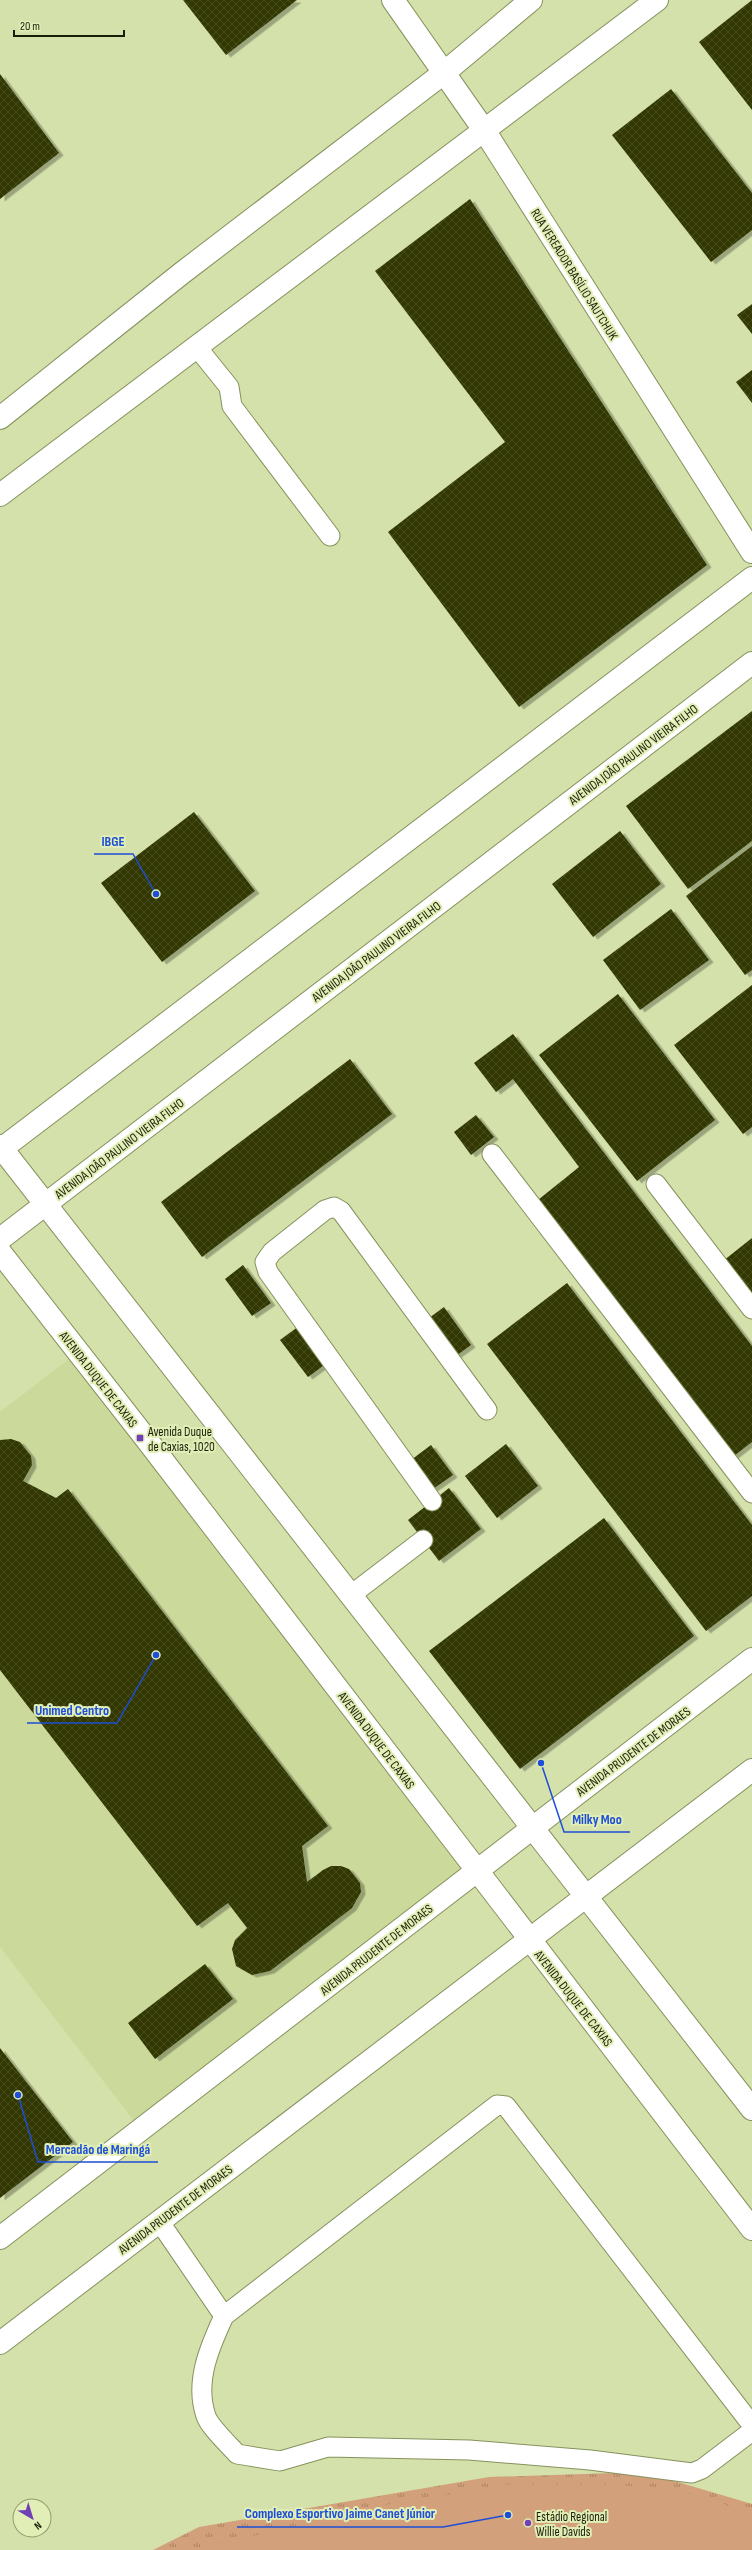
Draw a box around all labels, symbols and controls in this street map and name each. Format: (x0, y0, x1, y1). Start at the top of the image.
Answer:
scale bar (14, 12, 124, 38)
text: 20 m (20, 19, 40, 34)
street label: RUA VEREADOR BASÍLIO SAUTCHUK (527, 206, 621, 343)
street label: AVENIDA JOÃO PAULINO VIEIRA FILHO (565, 701, 701, 809)
callout: IBGE (94, 828, 133, 854)
text: IBGE (101, 833, 125, 850)
street label: AVENIDA JOÃO PAULINO VIEIRA FILHO (308, 898, 444, 1006)
street label: AVENIDA JOÃO PAULINO VIEIRA FILHO (51, 1095, 187, 1203)
street label: AVENIDA DUQUE DE CAXIAS (55, 1328, 141, 1431)
place label: Avenida Duque de Caxias, 1020 (147, 1424, 215, 1455)
marker: Avenida Duque de Caxias, 1020 (135, 1433, 145, 1443)
street label: AVENIDA DUQUE DE CAXIAS (334, 1688, 418, 1793)
callout: Unimed Centro (27, 1697, 117, 1723)
text: Unimed Centro (35, 1702, 109, 1719)
street label: AVENIDA PRUDENTE DE MORAES (573, 1703, 694, 1801)
callout: Milky Moo (564, 1806, 630, 1832)
text: Milky Moo (572, 1811, 622, 1828)
street label: AVENIDA PRUDENTE DE MORAES (316, 1900, 437, 1999)
street label: AVENIDA DUQUE DE CAXIAS (530, 1947, 616, 2050)
callout: Mercadão de Maringá (38, 2136, 158, 2162)
text: Mercadão de Maringá (46, 2141, 150, 2158)
street label: AVENIDA PRUDENTE DE MORAES (115, 2161, 236, 2259)
north arrow (12, 2498, 52, 2538)
callout: Complexo Esportivo Jaime Canet Júnior (237, 2501, 443, 2527)
text: Complexo Esportivo Jaime Canet Júnior (245, 2505, 436, 2522)
place label: Estádio Regional Willie Davids (536, 2509, 607, 2540)
marker: Estádio Regional Willie Davids (523, 2518, 533, 2528)
text: N (31, 2519, 44, 2532)

